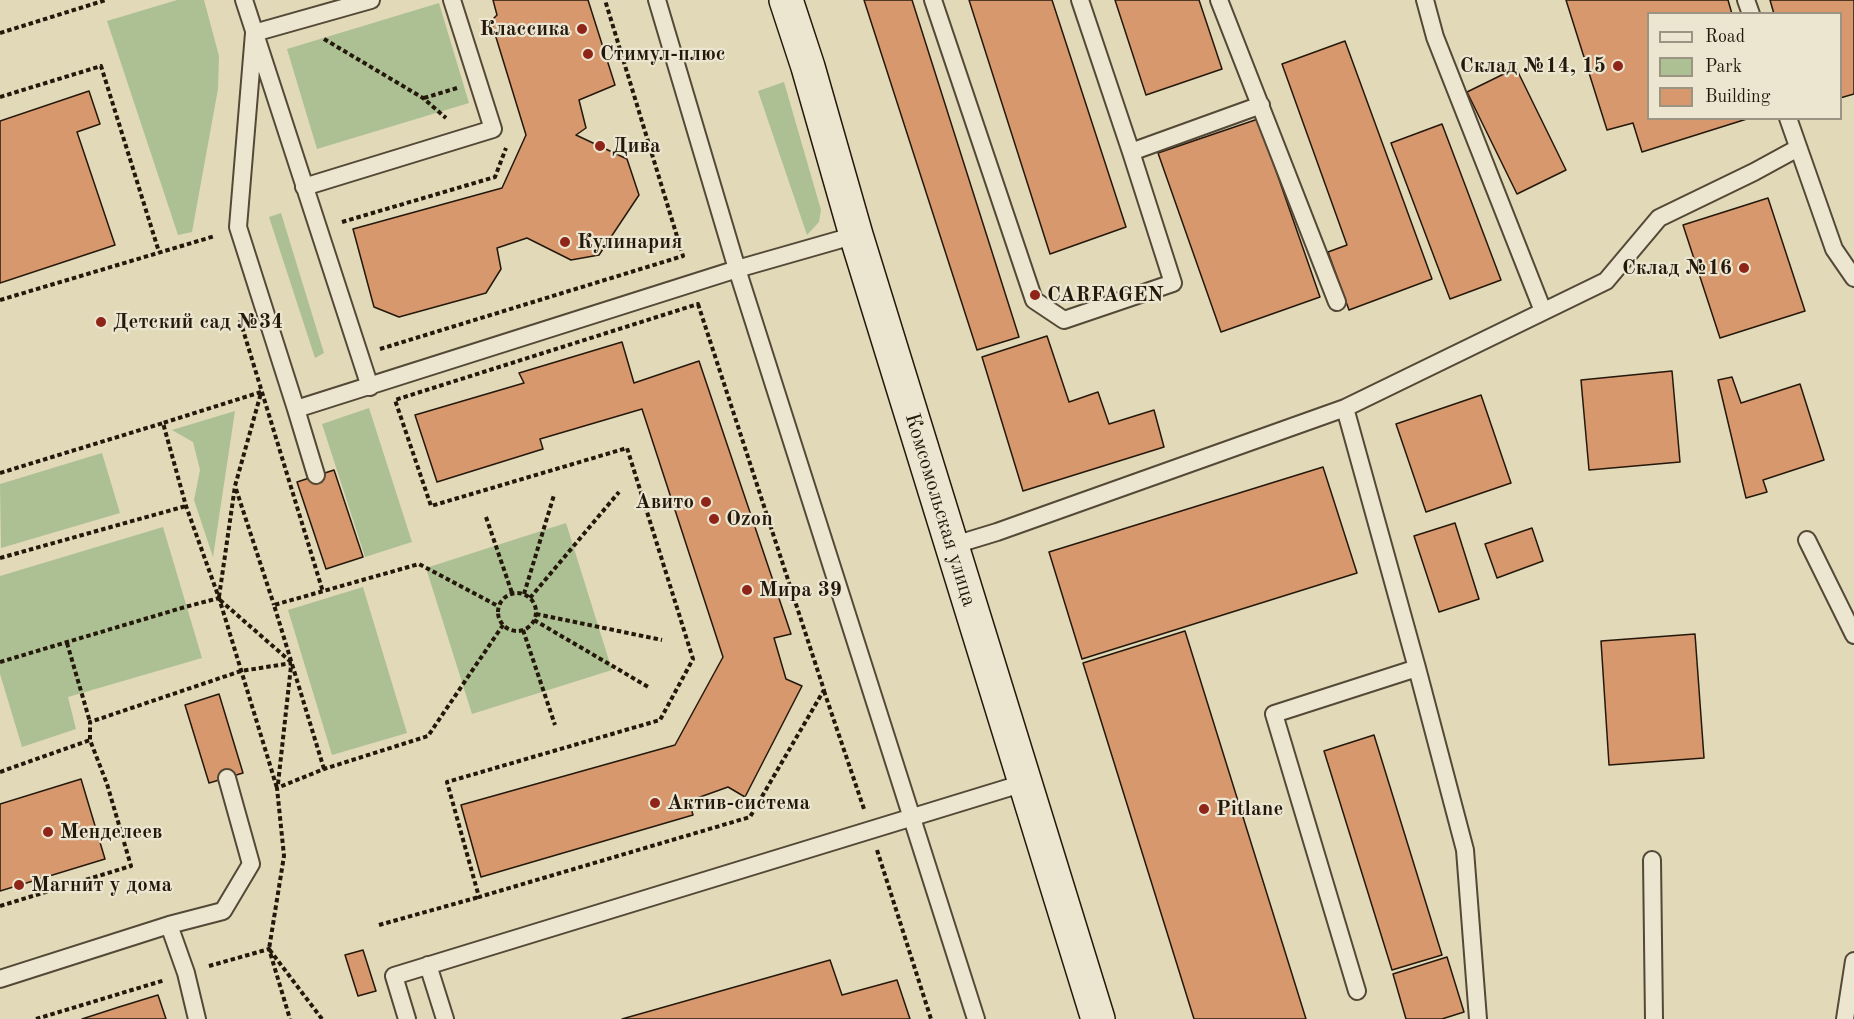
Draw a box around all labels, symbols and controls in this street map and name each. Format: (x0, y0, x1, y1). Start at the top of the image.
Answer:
legend (1647, 12, 1842, 120)
place label: Классика (480, 16, 570, 42)
marker: Классика (575, 22, 589, 36)
text: Road (1705, 28, 1745, 46)
place label: Стимул-плюс (600, 41, 726, 67)
marker: Стимул-плюс (581, 47, 595, 61)
place label: Склад №14, 15 (1460, 53, 1606, 79)
text: Park (1705, 58, 1742, 76)
marker: Склад №14, 15 (1611, 59, 1625, 73)
text: Building (1705, 88, 1770, 106)
place label: Дива (612, 133, 661, 159)
marker: Дива (593, 139, 607, 153)
place label: Кулинария (577, 229, 682, 255)
marker: Кулинария (558, 235, 572, 249)
place label: Склад №16 (1622, 255, 1732, 281)
marker: Склад №16 (1737, 261, 1751, 275)
place label: CARFAGEN (1047, 282, 1164, 308)
marker: CARFAGEN (1028, 288, 1042, 302)
place label: Детский сад №34 (113, 309, 283, 335)
marker: Детский сад №34 (94, 315, 108, 329)
street label: Комсомольская улица (899, 410, 981, 610)
place label: Авито (635, 489, 694, 515)
marker: Авито (699, 495, 713, 509)
place label: Ozon (726, 506, 773, 532)
marker: Ozon (707, 512, 721, 526)
place label: Мира 39 (759, 577, 842, 603)
marker: Мира 39 (740, 583, 754, 597)
place label: Актив-система (667, 790, 810, 816)
marker: Актив-система (648, 796, 662, 810)
place label: Pitlane (1216, 796, 1283, 822)
marker: Pitlane (1197, 802, 1211, 816)
place label: Менделеев (60, 819, 163, 845)
marker: Менделеев (41, 825, 55, 839)
place label: Магнит у дома (31, 872, 172, 898)
marker: Магнит у дома (12, 878, 26, 892)

